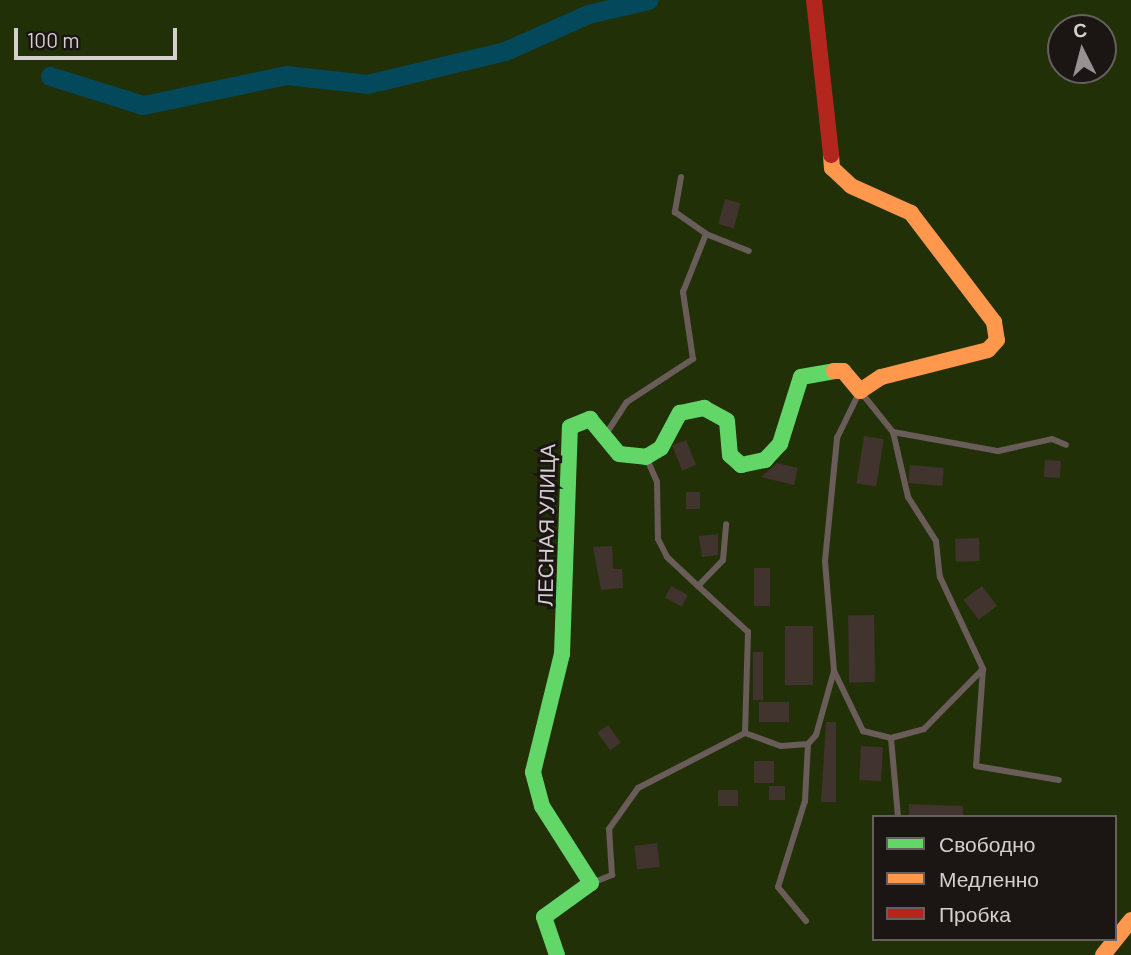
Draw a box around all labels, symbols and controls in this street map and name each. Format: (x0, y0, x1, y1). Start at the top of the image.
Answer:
scale bar (18, 14, 180, 58)
north arrow (1047, 14, 1117, 84)
text: С (1072, 17, 1088, 42)
text: 100 m (27, 27, 80, 52)
street label: ЛЕСНАЯ УЛИЦА (532, 444, 560, 606)
legend (872, 815, 1117, 941)
text: Свободно (939, 831, 1036, 856)
text: Медленно (939, 866, 1039, 891)
text: Пробка (939, 901, 1011, 926)

